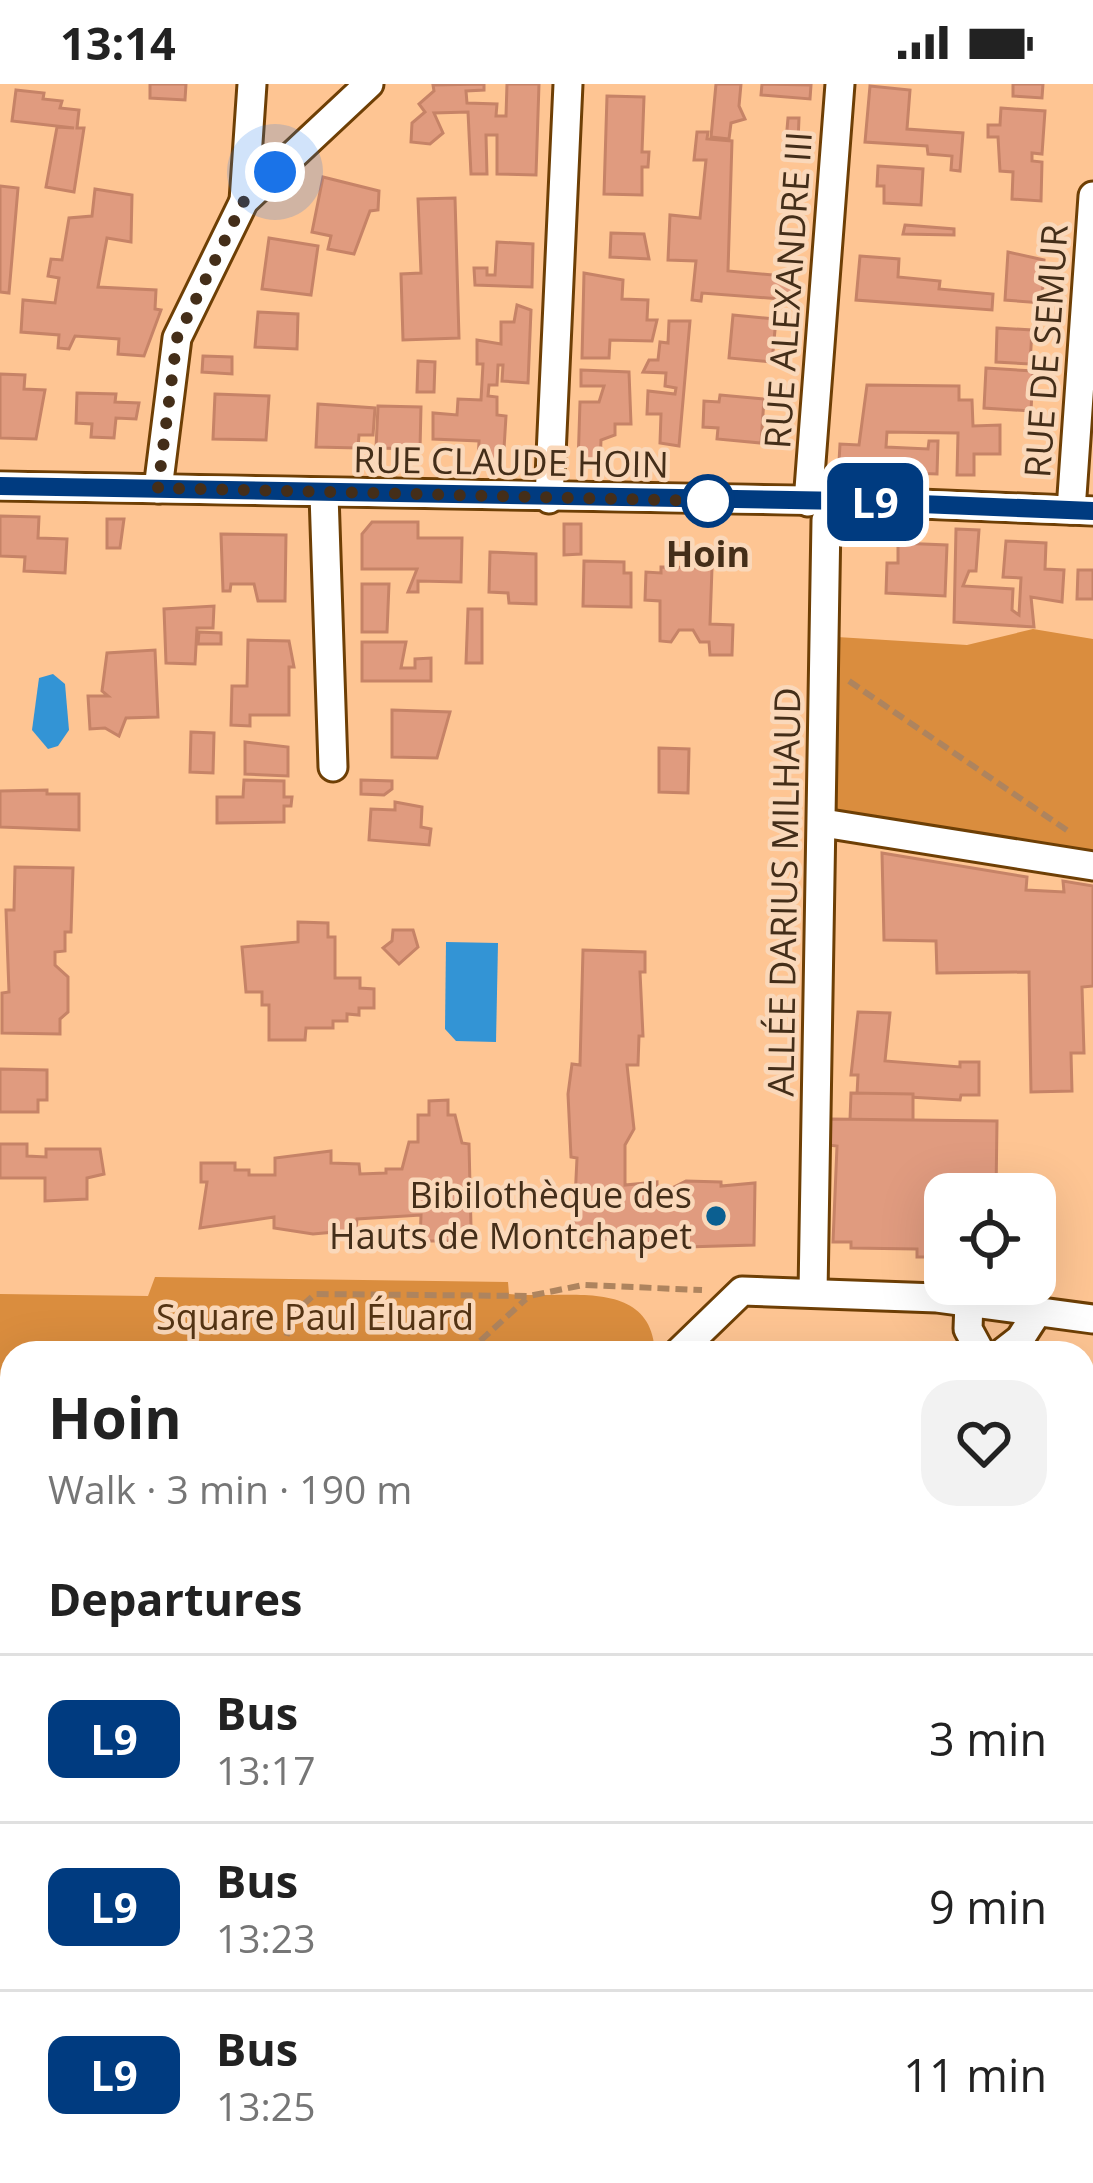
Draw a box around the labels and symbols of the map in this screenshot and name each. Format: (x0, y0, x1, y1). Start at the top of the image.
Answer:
street label: RUE ALEXANDRE III (752, 130, 823, 450)
your location (245, 142, 305, 202)
street label: RUE DE SEMUR (1012, 223, 1079, 479)
street label: RUE CLAUDE HOIN (353, 434, 669, 489)
line badge: L9 (821, 463, 929, 541)
marker: Hoin (683, 476, 733, 526)
place label: Hoin (666, 529, 750, 578)
street label: ALLÉE DARIUS MILHAUD (755, 687, 812, 1097)
place label: Bibilothèque des Hauts de Montchapet (329, 1170, 692, 1260)
marker: Bibilothèque des Hauts de Montchapet (703, 1203, 729, 1229)
park label: Square Paul Éluard (156, 1292, 474, 1341)

